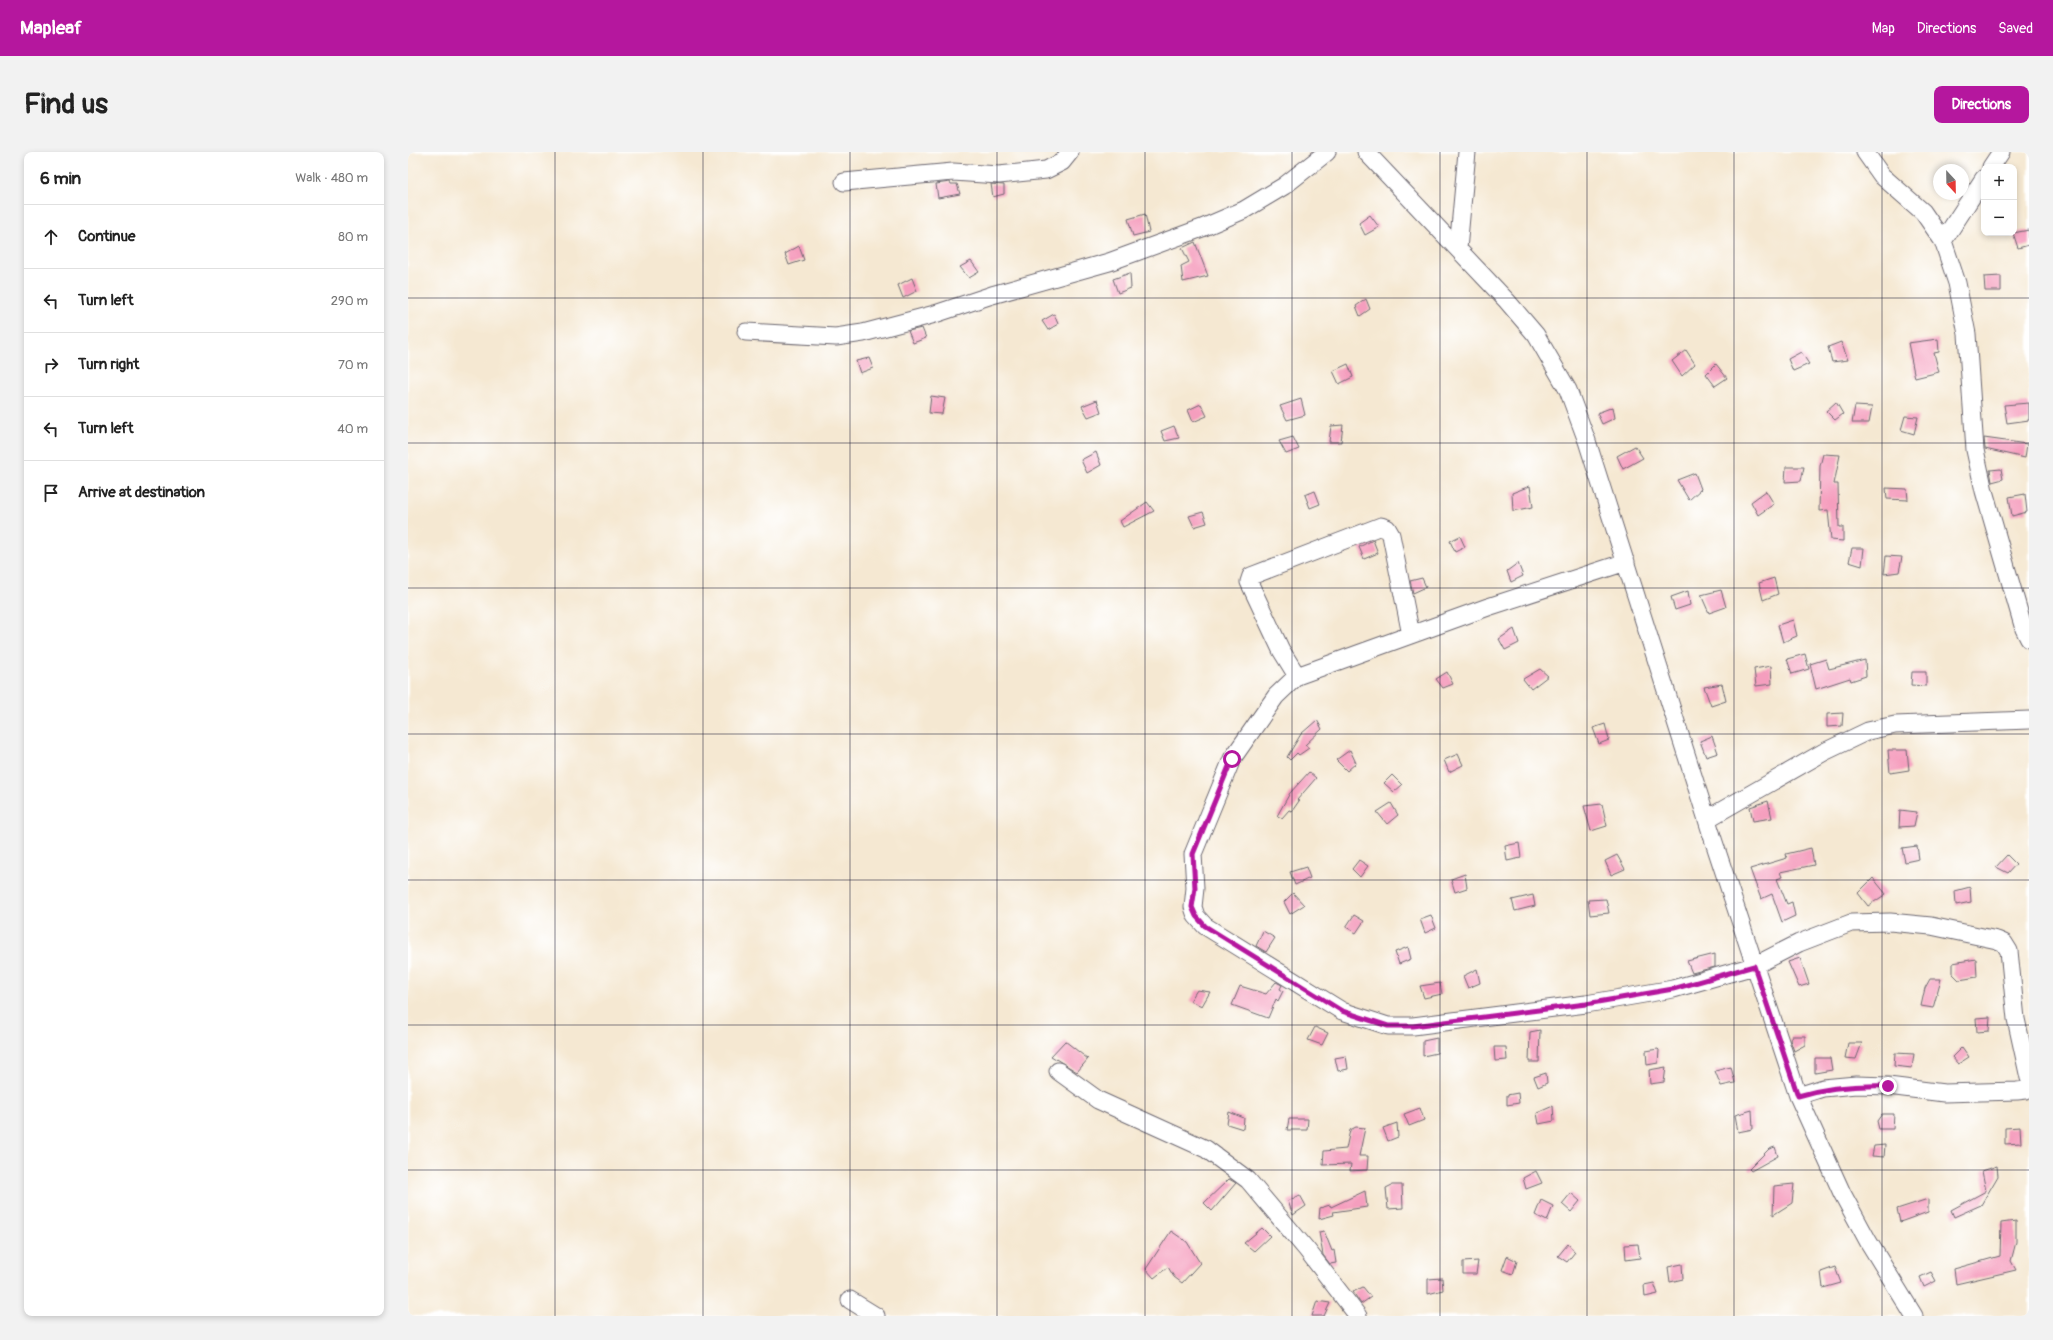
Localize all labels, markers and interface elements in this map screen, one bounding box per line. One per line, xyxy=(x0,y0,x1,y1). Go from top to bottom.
text: Mapleaf xyxy=(20,16,82,40)
text: Map xyxy=(1872,20,1895,37)
text: Directions xyxy=(1917,20,1976,37)
text: Saved xyxy=(1998,20,2033,37)
button: Directions xyxy=(1934,86,2029,123)
text: Find us xyxy=(24,87,108,122)
north arrow xyxy=(1933,164,1969,200)
map controls xyxy=(1981,164,2017,236)
button: + xyxy=(1981,164,2017,200)
text: 6 min xyxy=(40,168,81,189)
text: Walk · 480 m xyxy=(295,170,368,186)
button: − xyxy=(1981,200,2017,236)
icon: ahead xyxy=(40,226,62,248)
text: Continue xyxy=(78,227,136,246)
text: 80 m xyxy=(338,229,368,245)
icon: left xyxy=(40,290,62,312)
text: Turn left xyxy=(78,291,134,310)
text: 290 m xyxy=(331,293,368,309)
icon: right xyxy=(40,354,62,376)
text: Turn right xyxy=(78,355,139,374)
text: 70 m xyxy=(338,357,368,373)
icon: left xyxy=(40,418,62,440)
text: Turn left xyxy=(78,419,134,438)
text: 40 m xyxy=(337,421,368,437)
icon: arrive xyxy=(40,482,62,504)
text: Arrive at destination xyxy=(78,483,205,502)
route start xyxy=(1223,750,1241,768)
route end xyxy=(1879,1077,1897,1095)

